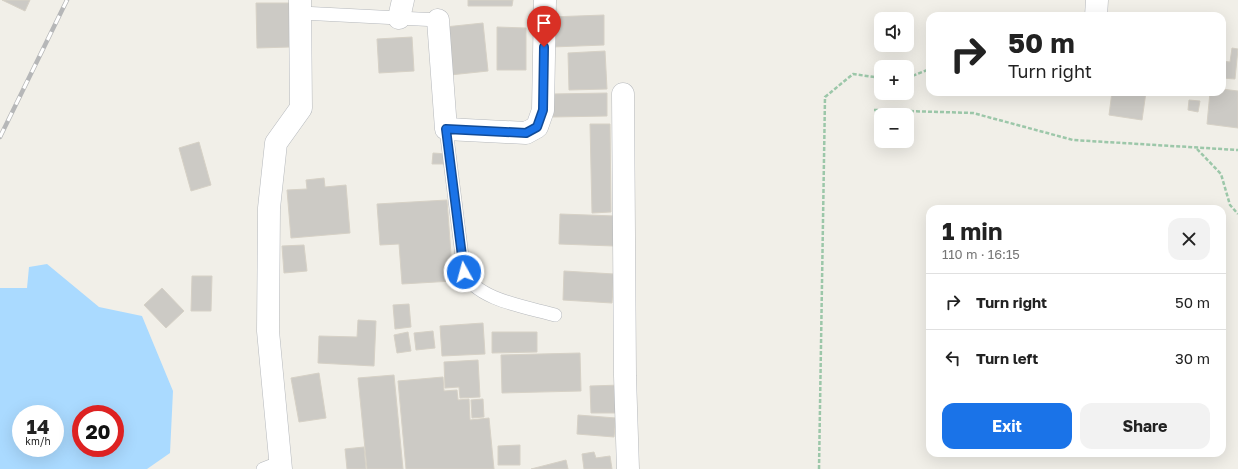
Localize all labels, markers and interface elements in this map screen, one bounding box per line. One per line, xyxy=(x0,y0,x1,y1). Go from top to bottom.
pin xyxy=(527,6,561,47)
icon: arrive xyxy=(533,12,555,34)
map controls xyxy=(874,12,914,148)
button: sound xyxy=(874,12,914,52)
text: 50 m xyxy=(1008,26,1075,59)
icon: right xyxy=(942,28,994,80)
button: + xyxy=(874,60,914,100)
text: Turn right xyxy=(1008,60,1092,82)
button: − xyxy=(874,108,914,148)
text: 1 min xyxy=(942,216,1002,245)
button: close xyxy=(1168,218,1210,260)
text: 110 m · 16:15 xyxy=(942,246,1020,262)
position arrow xyxy=(443,251,485,293)
icon: right xyxy=(942,291,964,313)
text: Turn right xyxy=(976,293,1047,311)
text: 50 m xyxy=(1175,293,1210,311)
icon: left xyxy=(942,347,964,369)
text: Turn left xyxy=(976,349,1038,367)
text: 30 m xyxy=(1175,349,1210,367)
button: Exit xyxy=(942,403,1072,449)
button: Share xyxy=(1080,403,1210,449)
speed limit sign: 20 xyxy=(72,405,124,457)
text: 14 xyxy=(27,414,49,438)
text: km/h xyxy=(25,435,51,447)

